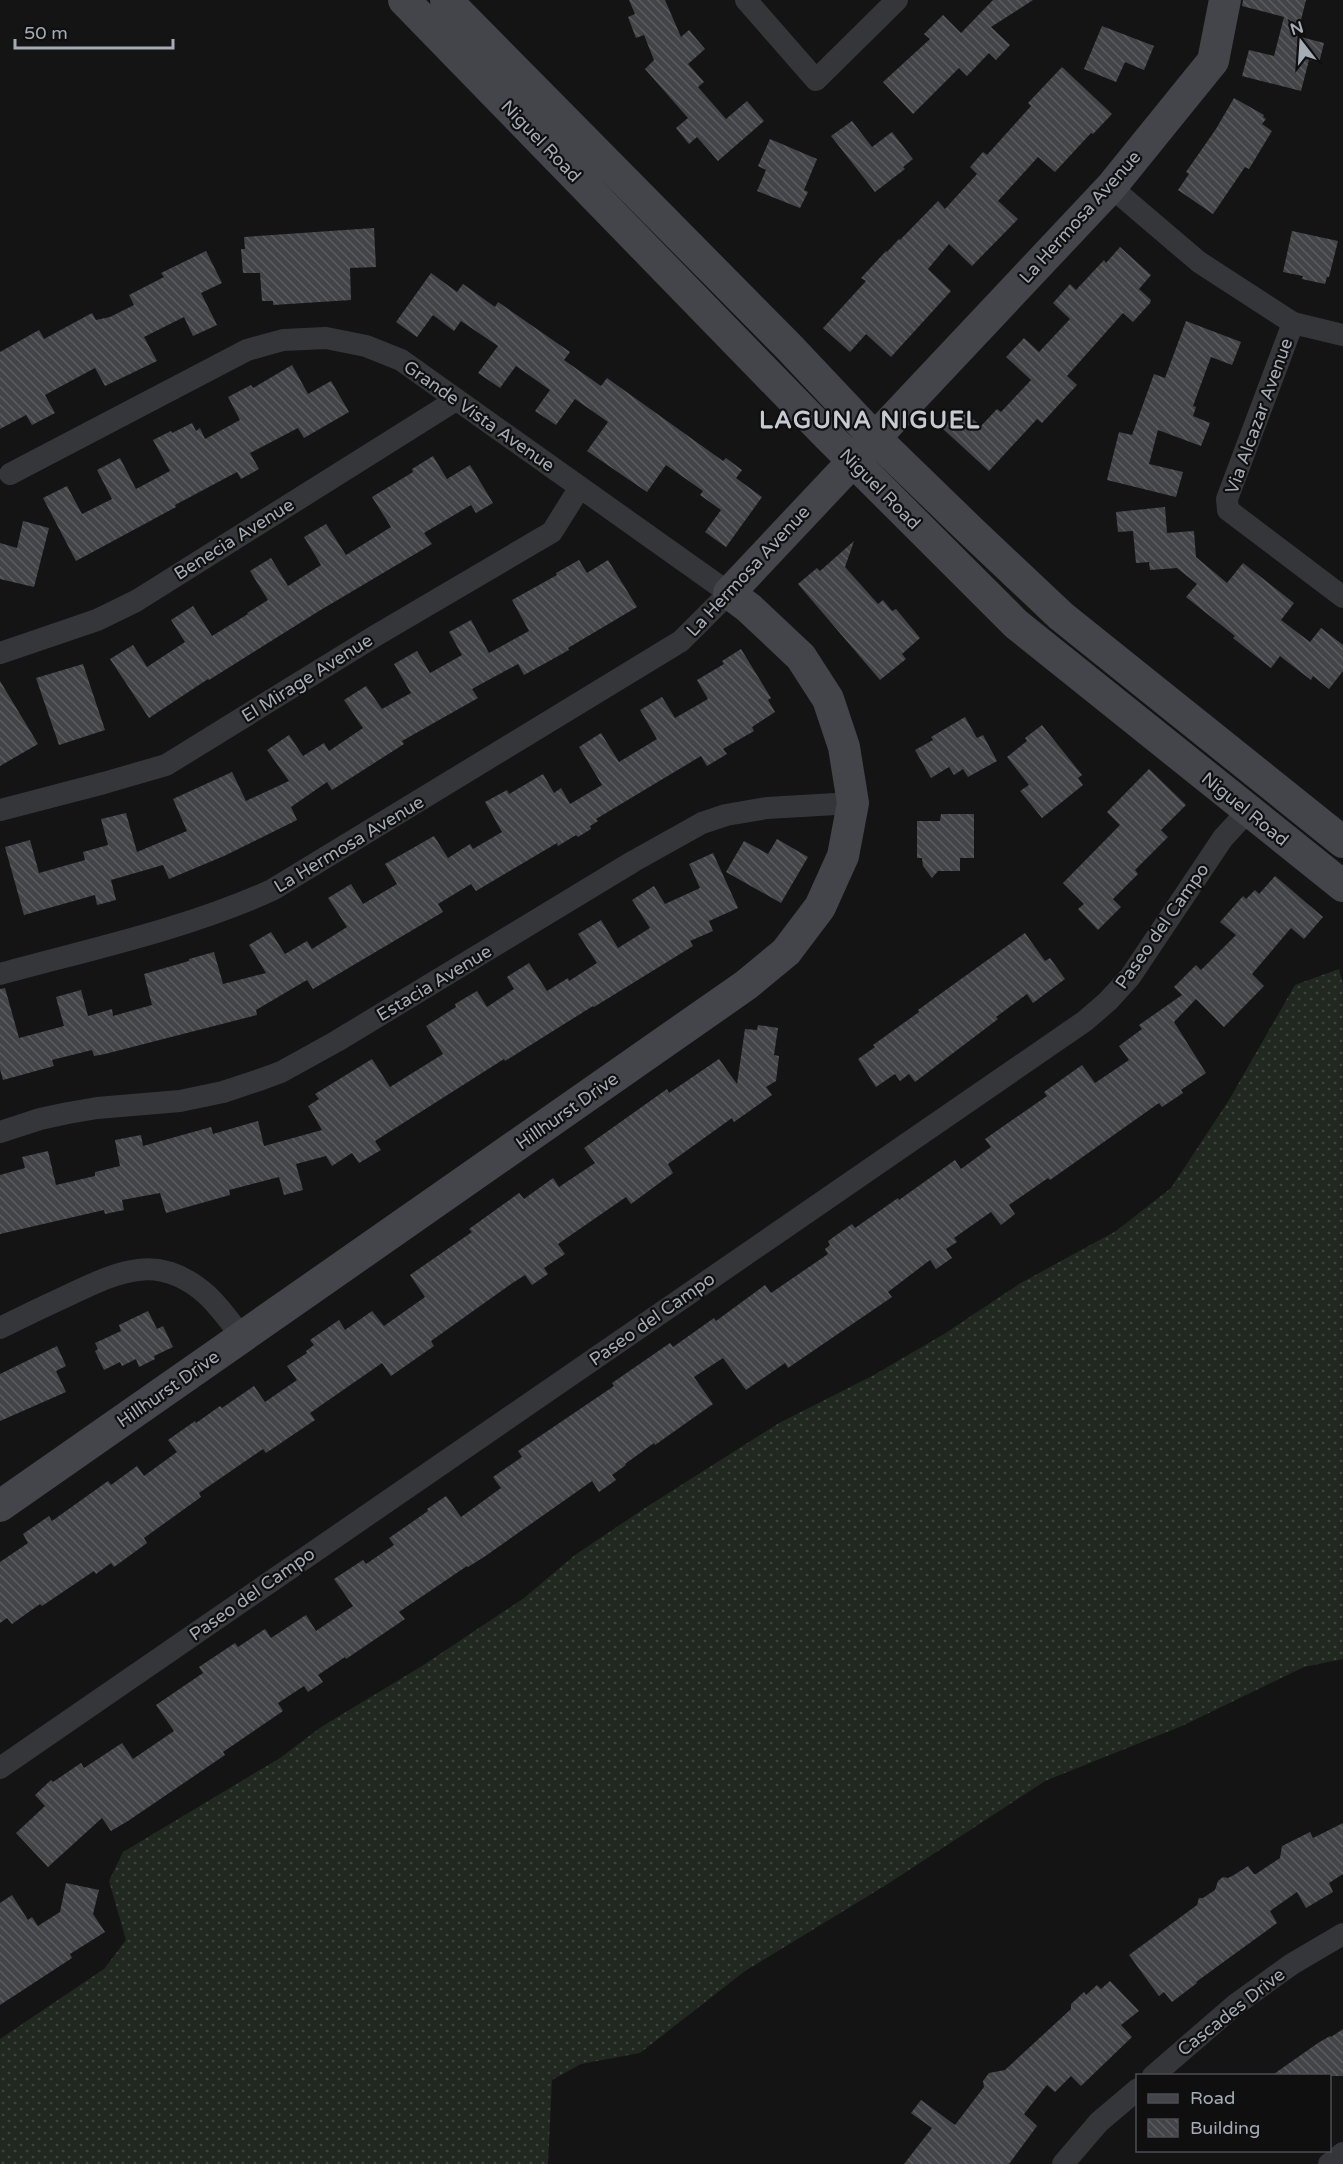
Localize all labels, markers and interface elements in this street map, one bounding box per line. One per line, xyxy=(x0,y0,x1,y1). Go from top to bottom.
scale bar xyxy=(15,12,172,50)
north arrow xyxy=(1271,12,1331,72)
text: N xyxy=(1288,17,1306,40)
text: 50 m xyxy=(24,22,68,44)
street label: Niguel Road xyxy=(496,95,586,187)
street label: La Hermosa Avenue xyxy=(1015,146,1145,288)
street label: Via Alcazar Avenue xyxy=(1221,335,1297,497)
street label: Grande Vista Avenue xyxy=(399,356,559,476)
district label: LAGUNA NIGUEL xyxy=(759,406,981,435)
street label: Niguel Road xyxy=(835,444,925,534)
street label: Benecia Avenue xyxy=(170,493,298,585)
street label: La Hermosa Avenue xyxy=(682,501,814,641)
street label: El Mirage Avenue xyxy=(238,629,376,727)
street label: Niguel Road xyxy=(1197,767,1293,851)
street label: La Hermosa Avenue xyxy=(270,791,428,897)
street label: Paseo del Campo xyxy=(1110,859,1214,993)
street label: Estacia Avenue xyxy=(373,940,495,1026)
street label: Hillhurst Drive xyxy=(512,1068,622,1154)
street label: Paseo del Campo xyxy=(585,1267,719,1371)
street label: Hillhurst Drive xyxy=(113,1346,223,1432)
street label: Paseo del Campo xyxy=(185,1542,319,1646)
street label: Cascades Drive xyxy=(1173,1963,1289,2061)
legend xyxy=(1136,2074,1331,2152)
text: Road xyxy=(1190,2087,1235,2109)
text: Building xyxy=(1190,2117,1260,2139)

